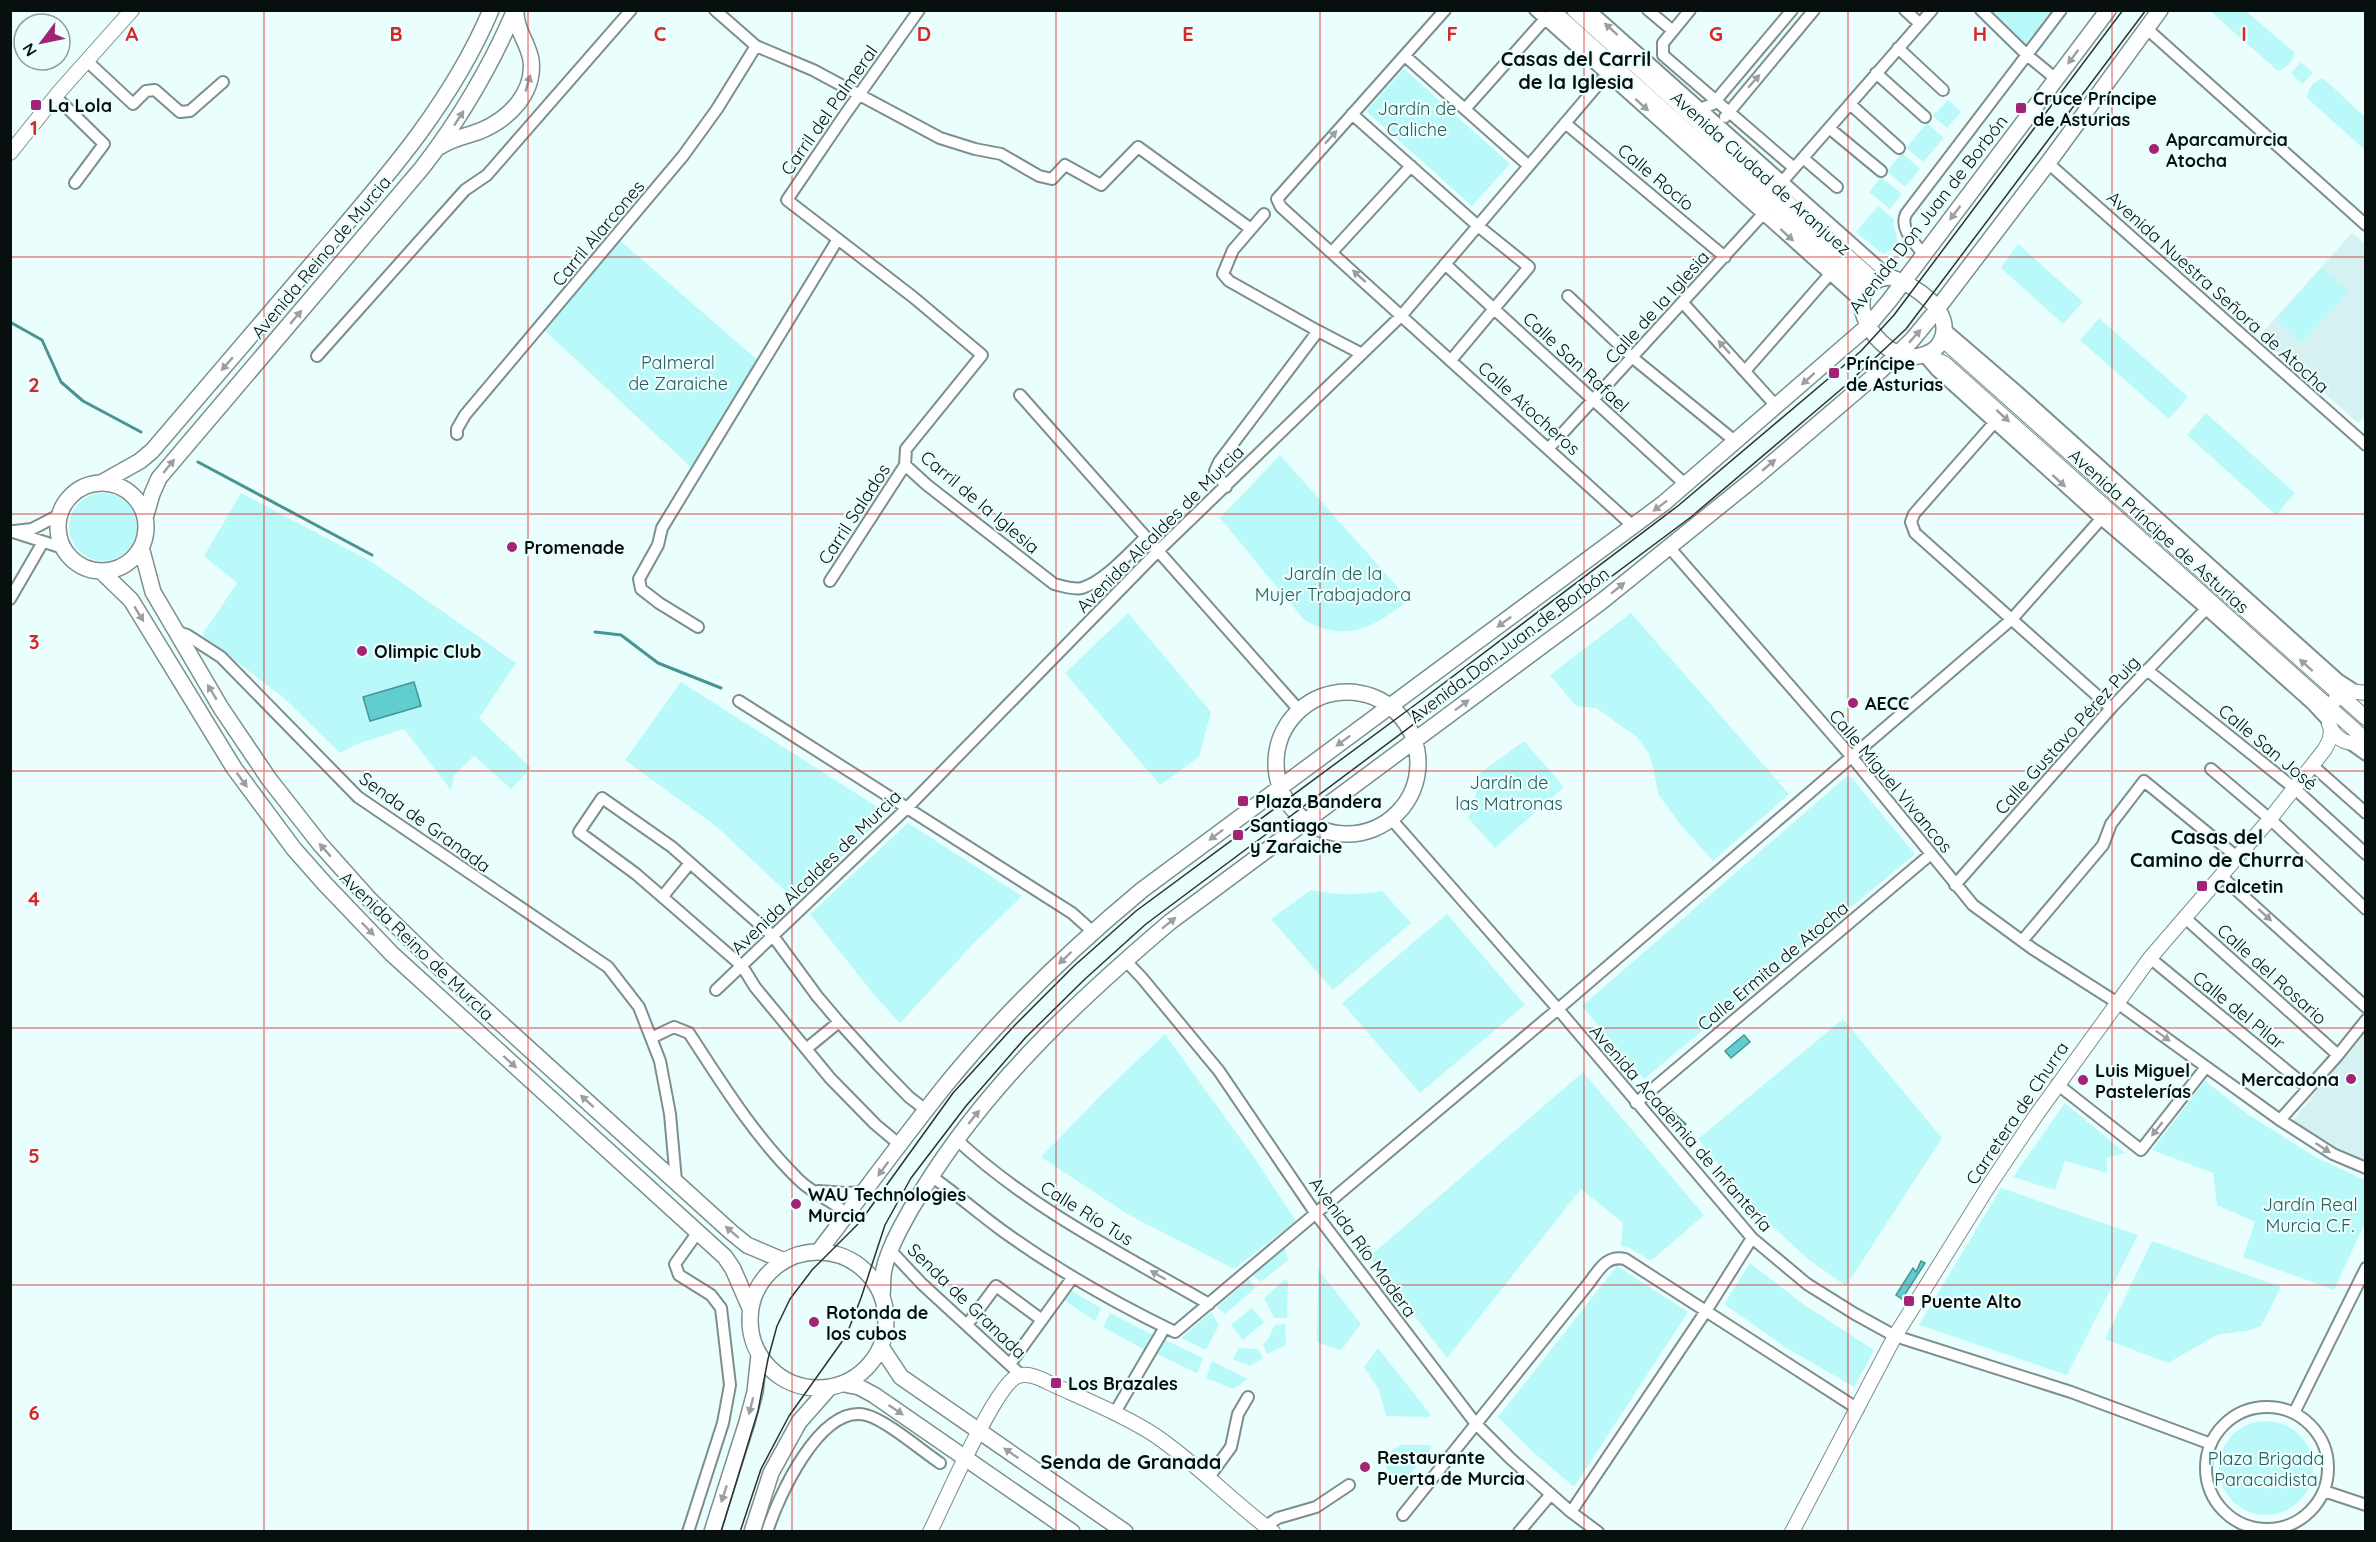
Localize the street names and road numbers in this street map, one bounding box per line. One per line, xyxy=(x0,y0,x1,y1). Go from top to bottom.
street label: Carril del Palmeral xyxy=(776,40,882,180)
street label: Avenida Ciudad de Aranjuez xyxy=(1666,86,1856,260)
street label: Avenida Don Juan de Borbón xyxy=(1843,110,2013,318)
street label: Calle Rocío xyxy=(1613,138,1699,216)
street label: Avenida Reino de Murcia xyxy=(246,171,396,343)
street label: Carril Alarcones xyxy=(547,175,649,291)
street label: Avenida Nuestra Señora de Atocha xyxy=(2102,186,2334,398)
street label: Calle de la Iglesia xyxy=(1600,245,1714,369)
street label: Calle San Rafael xyxy=(1518,307,1634,417)
street label: Calle Atocheros xyxy=(1473,356,1585,460)
street label: Avenida Alcaldes de Murcia xyxy=(1071,440,1249,618)
street label: Avenida Príncipe de Asturias xyxy=(2064,444,2254,618)
street label: Carril de la Iglesia xyxy=(916,445,1044,559)
street label: Carril Salados xyxy=(813,459,895,569)
street label: Avenida Don Juan de Borbón xyxy=(1404,562,1614,728)
street label: Calle Gustavo Pérez Puig xyxy=(1990,651,2144,819)
street label: Calle San José xyxy=(2214,699,2322,795)
street label: Calle Miguel Vivancos xyxy=(1824,705,1958,857)
street label: Senda de Granada xyxy=(355,767,495,877)
street label: Avenida Alcaldes de Murcia xyxy=(726,785,906,959)
street label: Avenida Reino de Murcia xyxy=(335,866,499,1026)
street label: Calle Ermita de Atocha xyxy=(1693,896,1853,1036)
street label: Calle del Rosario xyxy=(2212,919,2332,1029)
street label: Calle del Pilar xyxy=(2188,966,2290,1054)
street label: Avenida Academia de Infantería xyxy=(1585,1020,1777,1236)
street label: Carretera de Churra xyxy=(1961,1037,2073,1189)
street label: Avenida Río Madera xyxy=(1304,1172,1422,1322)
street label: Calle Río Tus xyxy=(1036,1175,1138,1251)
street label: Senda de Granada xyxy=(903,1238,1031,1364)

